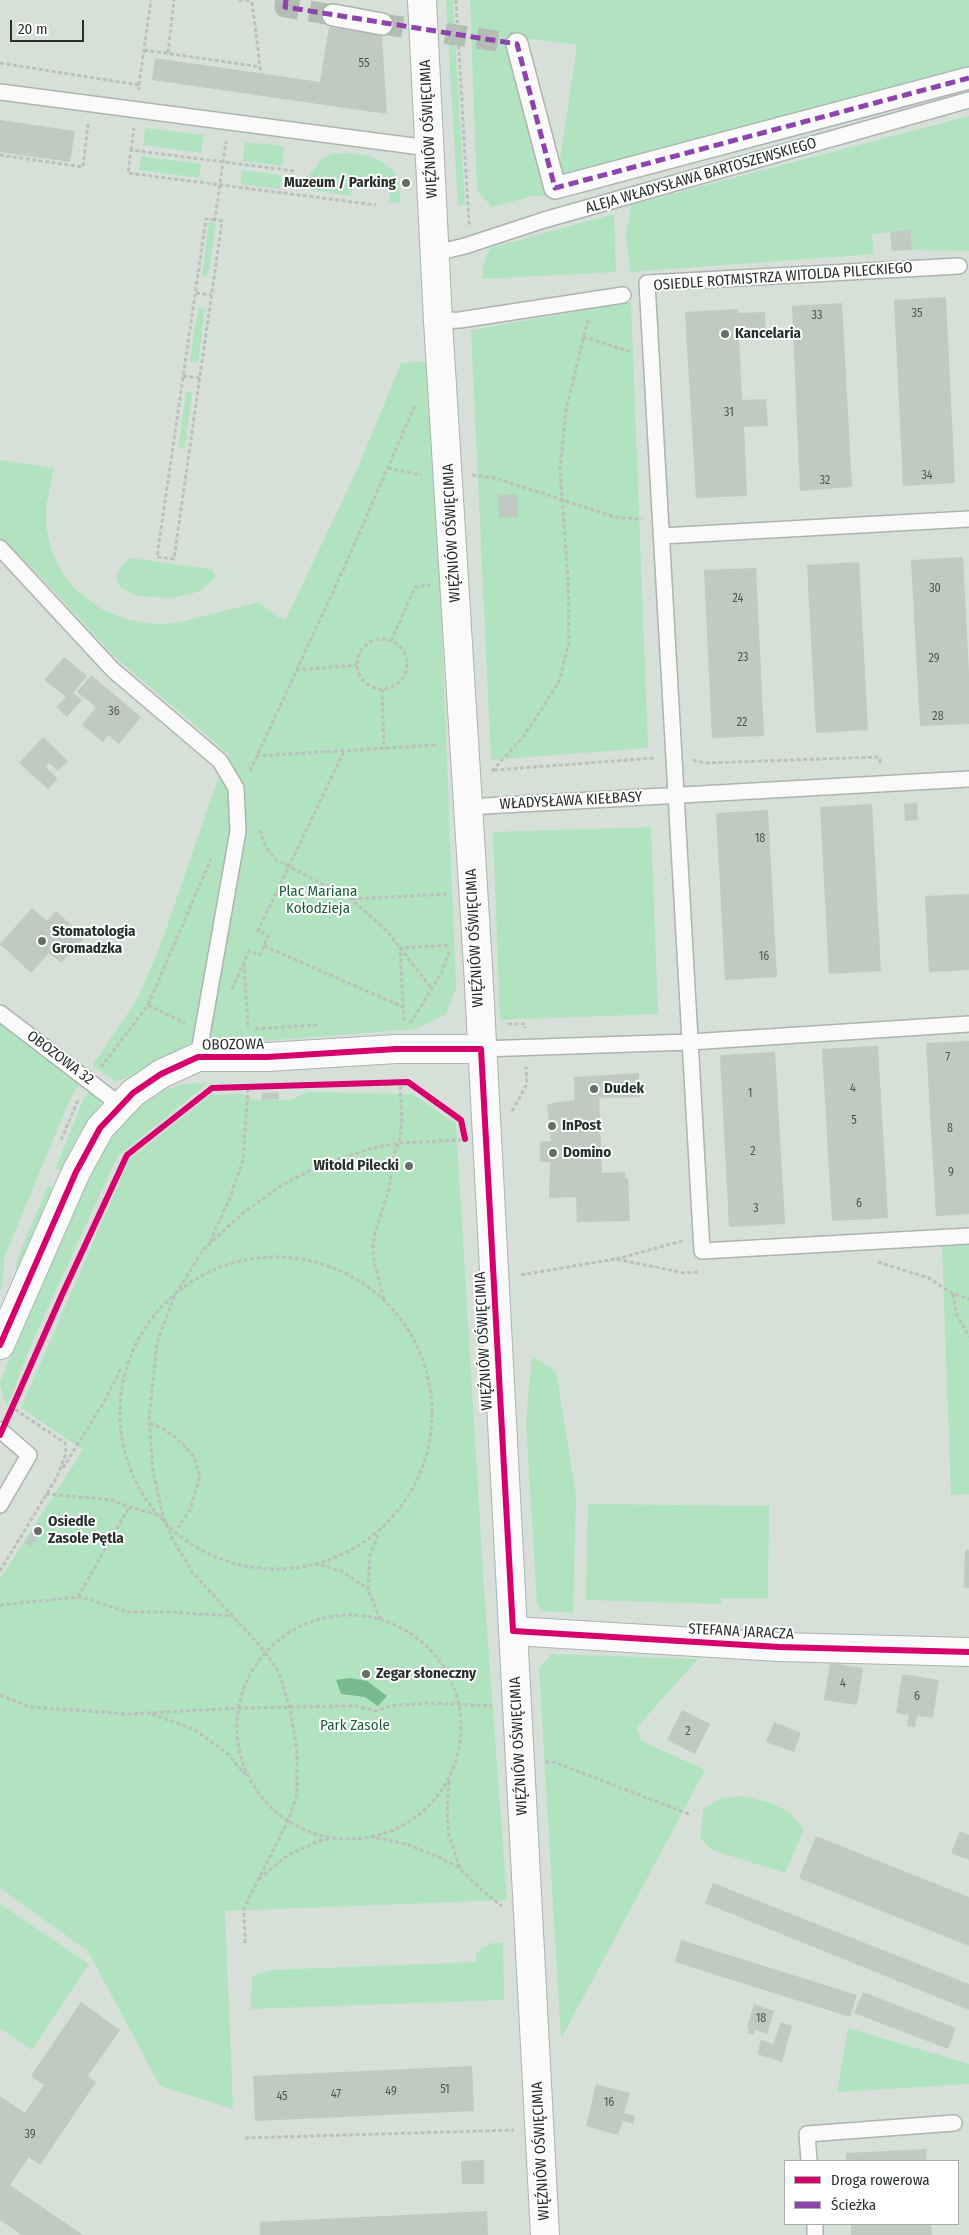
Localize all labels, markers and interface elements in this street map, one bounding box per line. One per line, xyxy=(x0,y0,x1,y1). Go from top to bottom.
scale bar xyxy=(12,10,86,42)
text: 20 m xyxy=(18,20,48,38)
house number: 55 xyxy=(359,57,369,71)
street label: WIĘŹNIÓW OŚWIĘCIMIA xyxy=(416,59,442,199)
street label: ALEJA WŁADYSŁAWA BARTOSZEWSKIEGO xyxy=(583,134,819,218)
place label: Muzeum / Parking xyxy=(284,174,396,192)
marker: Muzeum / Parking xyxy=(400,177,412,189)
street label: OSIEDLE ROTMISTRZA WITOLDA PILECKIEGO xyxy=(653,259,913,295)
house number: 35 xyxy=(912,307,922,321)
house number: 33 xyxy=(812,309,822,323)
place label: Kancelaria xyxy=(735,325,801,343)
marker: Kancelaria xyxy=(719,328,731,340)
house number: 31 xyxy=(724,406,734,420)
street label: WIĘŹNIÓW OŚWIĘCIMIA xyxy=(439,463,465,603)
house number: 34 xyxy=(921,469,933,483)
house number: 32 xyxy=(820,474,830,488)
house number: 30 xyxy=(929,582,941,596)
house number: 24 xyxy=(733,592,743,606)
house number: 23 xyxy=(738,651,748,665)
house number: 29 xyxy=(928,652,940,666)
house number: 36 xyxy=(108,705,120,719)
house number: 28 xyxy=(932,710,944,724)
house number: 22 xyxy=(737,716,747,730)
street label: WŁADYSŁAWA KIEŁBASY xyxy=(499,788,643,814)
house number: 18 xyxy=(755,832,765,846)
street label: WIĘŹNIÓW OŚWIĘCIMIA xyxy=(462,868,488,1008)
park label: Plac Mariana Kołodzieja xyxy=(279,883,357,918)
place label: Stomatologia Gromadzka xyxy=(52,923,136,958)
marker: Stomatologia Gromadzka xyxy=(36,935,48,947)
house number: 16 xyxy=(759,950,769,964)
street label: OBOZOWA 32 xyxy=(23,1027,97,1089)
street label: OBOZOWA xyxy=(202,1035,264,1055)
house number: 7 xyxy=(946,1051,950,1065)
place label: Dudek xyxy=(604,1080,644,1098)
house number: 4 xyxy=(850,1082,856,1096)
marker: Dudek xyxy=(588,1083,600,1095)
house number: 1 xyxy=(748,1087,752,1101)
house number: 5 xyxy=(851,1114,857,1128)
place label: InPost xyxy=(562,1117,601,1135)
marker: InPost xyxy=(546,1120,558,1132)
house number: 8 xyxy=(947,1122,953,1136)
place label: Domino xyxy=(563,1144,611,1162)
house number: 2 xyxy=(750,1145,756,1159)
marker: Domino xyxy=(547,1147,559,1159)
place label: Witold Pilecki xyxy=(313,1157,399,1175)
marker: Witold Pilecki xyxy=(403,1160,415,1172)
house number: 9 xyxy=(948,1166,954,1180)
house number: 6 xyxy=(856,1197,862,1211)
house number: 3 xyxy=(753,1202,759,1216)
street label: WIĘŹNIÓW OŚWIĘCIMIA xyxy=(471,1271,497,1411)
place label: Osiedle Zasole Pętla xyxy=(48,1513,124,1548)
marker: Osiedle Zasole Pętla xyxy=(32,1525,44,1537)
street label: STEFANA JARACZA xyxy=(688,1620,794,1644)
place label: Zegar słoneczny xyxy=(376,1665,476,1683)
marker: Zegar słoneczny xyxy=(360,1668,372,1680)
street label: WIĘŹNIÓW OŚWIĘCIMIA xyxy=(506,1676,532,1816)
house number: 4 xyxy=(840,1677,846,1691)
house number: 6 xyxy=(914,1690,920,1704)
park label: Park Zasole xyxy=(320,1717,390,1735)
house number: 2 xyxy=(685,1725,691,1739)
house number: 18 xyxy=(756,2012,766,2026)
street label: WIĘŹNIÓW OŚWIĘCIMIA xyxy=(528,2081,554,2221)
house number: 51 xyxy=(440,2083,450,2097)
house number: 49 xyxy=(385,2085,397,2099)
house number: 47 xyxy=(331,2088,341,2102)
house number: 45 xyxy=(276,2090,288,2104)
house number: 16 xyxy=(604,2096,614,2110)
house number: 39 xyxy=(24,2128,36,2142)
legend xyxy=(784,2160,959,2225)
text: Droga rowerowa xyxy=(831,2171,930,2189)
text: Ścieżka xyxy=(831,2196,876,2214)

